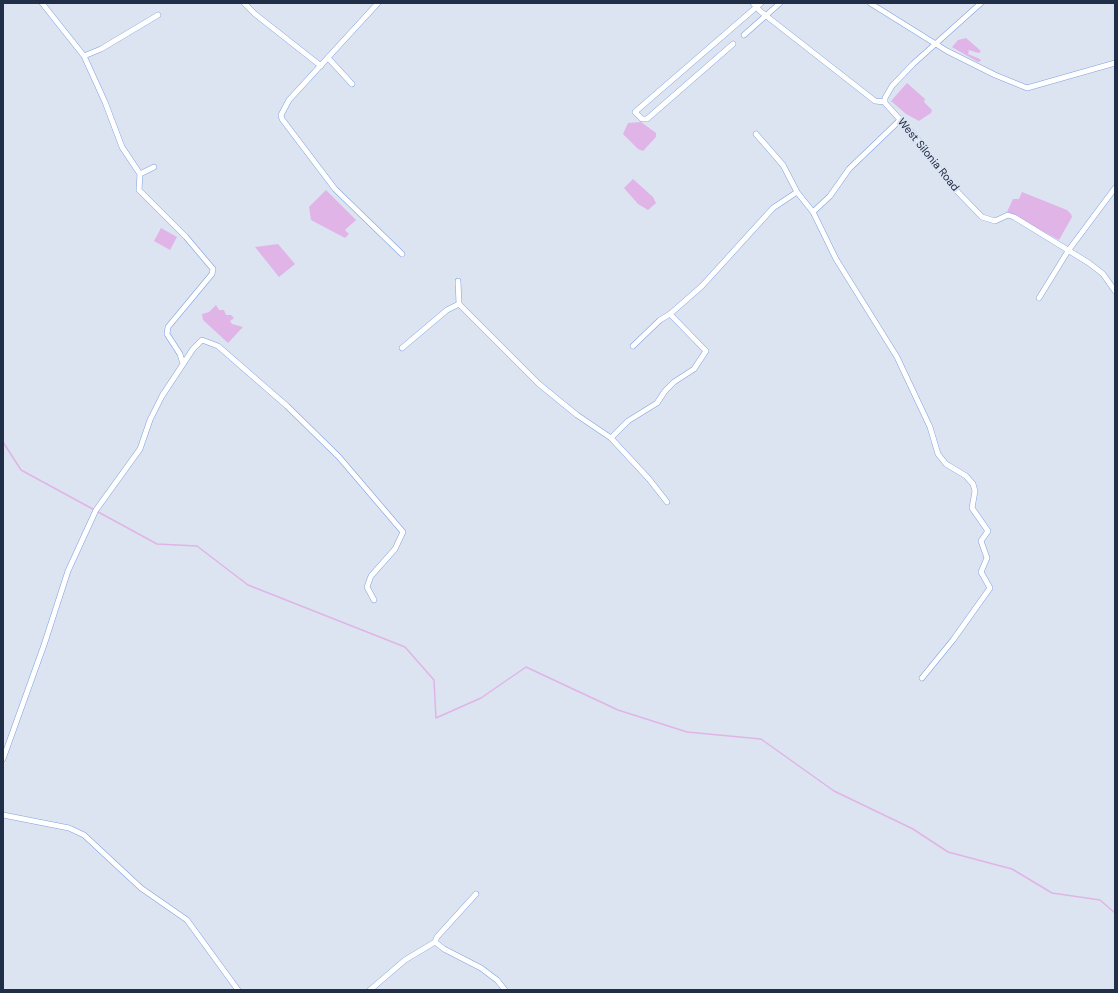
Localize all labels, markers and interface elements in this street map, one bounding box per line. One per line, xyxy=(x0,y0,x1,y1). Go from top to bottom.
street label: West Silonia Road xyxy=(894,116,962,194)

